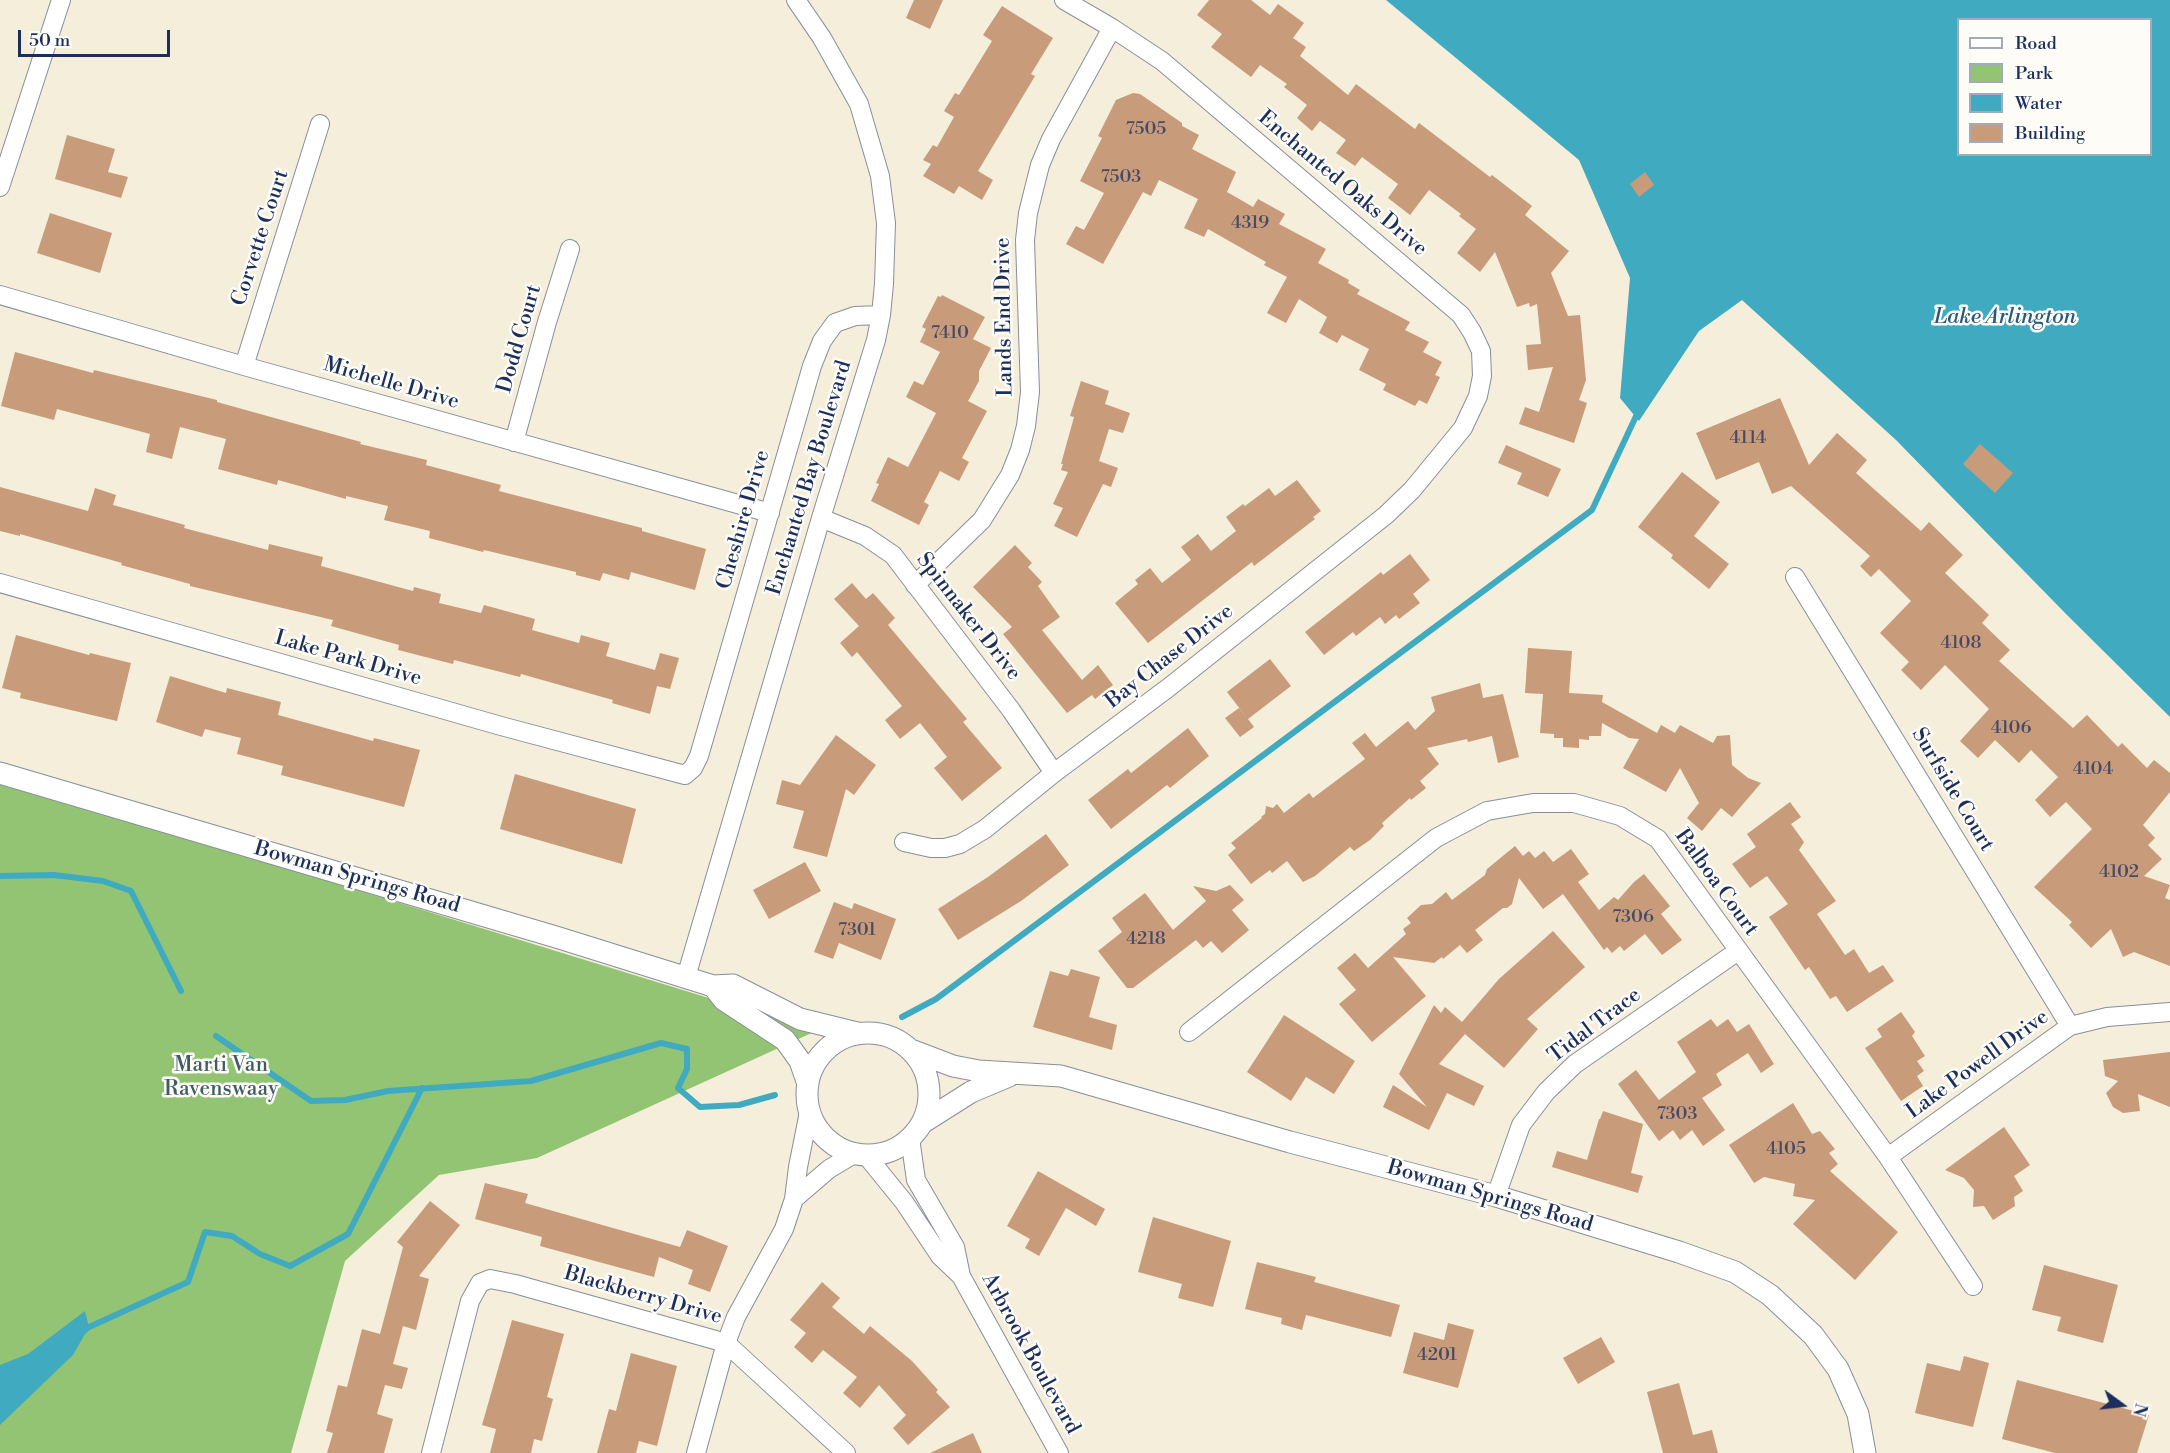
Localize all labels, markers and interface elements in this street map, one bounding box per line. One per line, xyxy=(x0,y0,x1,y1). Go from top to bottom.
scale bar xyxy=(21,18,172,56)
legend xyxy=(1957,18,2152,156)
text: 50 m xyxy=(29,29,70,52)
text: Road xyxy=(2015,32,2057,55)
text: Park xyxy=(2015,62,2052,85)
text: Water xyxy=(2015,92,2062,115)
street label: Enchanted Oaks Drive xyxy=(1252,106,1432,262)
house number: 7505 xyxy=(1126,119,1166,141)
text: Building xyxy=(2015,122,2085,145)
street label: Corvette Court xyxy=(227,167,295,309)
house number: 7503 xyxy=(1101,167,1141,189)
house number: 4319 xyxy=(1231,213,1269,235)
street label: Lands End Drive xyxy=(991,237,1019,397)
street label: Dodd Court xyxy=(493,282,547,396)
water label: Lake Arlington xyxy=(1934,305,2076,331)
house number: 7410 xyxy=(931,323,969,345)
street label: Michelle Drive xyxy=(320,353,462,415)
street label: Enchanted Bay Boulevard xyxy=(762,358,858,598)
house number: 4114 xyxy=(1730,428,1766,450)
street label: Cheshire Drive xyxy=(712,448,776,592)
street label: Spinnaker Drive xyxy=(910,548,1026,686)
street label: Bay Chase Drive xyxy=(1101,599,1239,715)
street label: Lake Park Drive xyxy=(272,626,424,692)
house number: 4108 xyxy=(1941,633,1981,655)
house number: 4106 xyxy=(1991,718,2031,740)
street label: Surfside Court xyxy=(1905,724,1999,856)
house number: 4104 xyxy=(2073,759,2113,781)
street label: Balboa Court xyxy=(1669,825,1763,941)
street label: Bowman Springs Road xyxy=(251,837,463,919)
house number: 4102 xyxy=(2099,862,2139,884)
house number: 7306 xyxy=(1612,907,1654,929)
house number: 7301 xyxy=(838,920,876,942)
house number: 4218 xyxy=(1126,929,1166,951)
street label: Tidal Trace xyxy=(1544,983,1646,1069)
street label: Lake Powell Drive xyxy=(1902,1005,2054,1125)
park label: Marti Van Ravenswaay xyxy=(164,1053,278,1103)
house number: 7303 xyxy=(1657,1104,1697,1126)
house number: 4105 xyxy=(1766,1139,1806,1161)
street label: Bowman Springs Road xyxy=(1384,1156,1596,1238)
street label: Blackberry Drive xyxy=(561,1261,725,1331)
street label: Arbrook Boulevard xyxy=(975,1269,1085,1439)
house number: 4201 xyxy=(1417,1345,1457,1367)
north arrow xyxy=(2092,1375,2152,1435)
text: N xyxy=(2128,1401,2151,1418)

